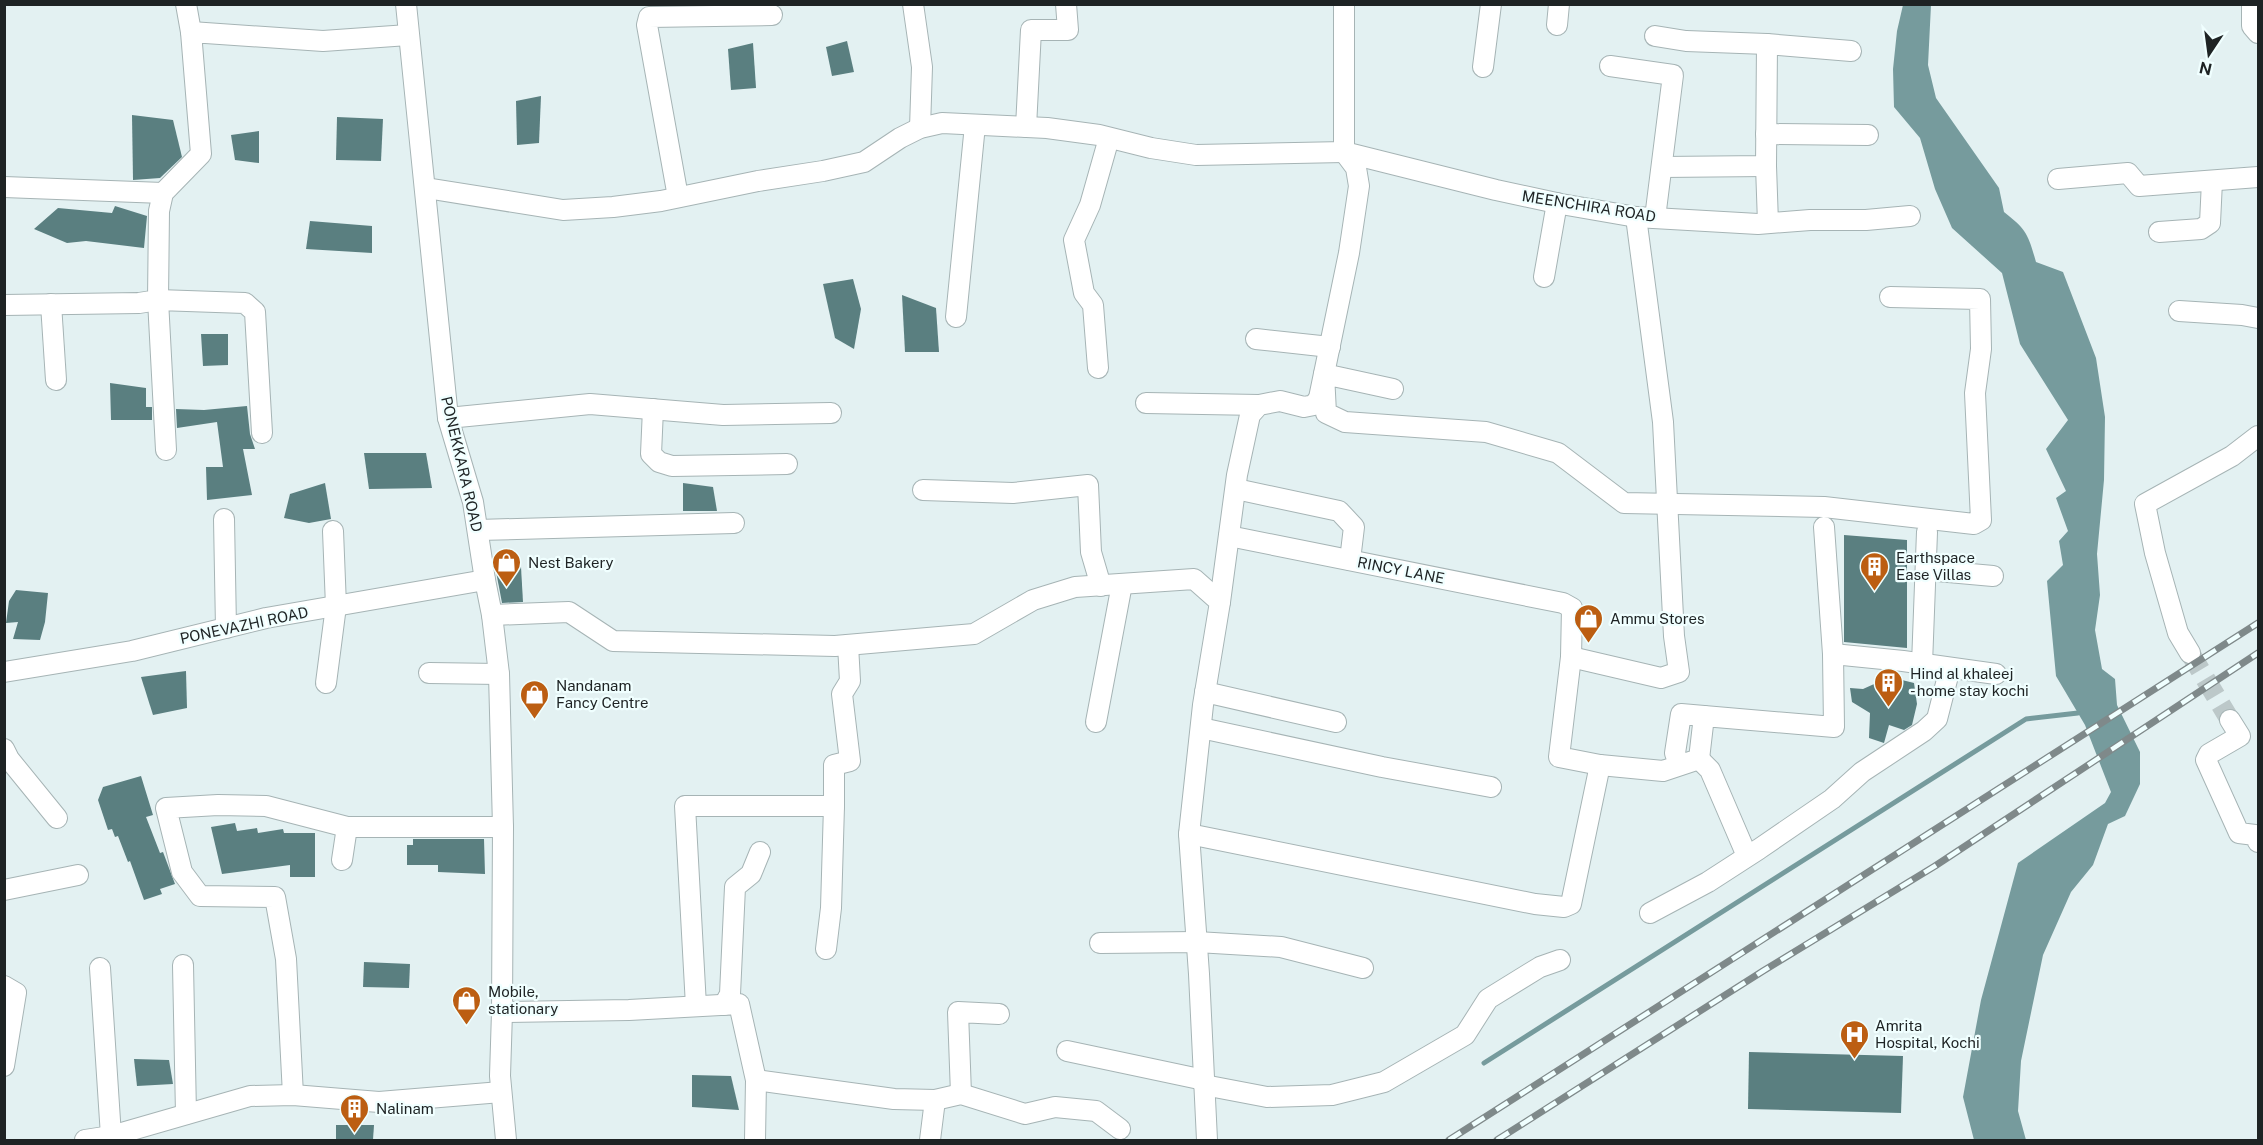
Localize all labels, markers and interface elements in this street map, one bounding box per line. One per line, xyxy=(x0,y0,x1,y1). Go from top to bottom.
north arrow xyxy=(2179,24,2239,84)
text: N xyxy=(2198,57,2214,79)
street label: MEENCHIRA ROAD xyxy=(1521,187,1657,225)
street label: PONEKKARA ROAD xyxy=(438,395,486,533)
shop icon: Nest Bakery xyxy=(491,546,523,588)
place label: Earthspace Ease Villas xyxy=(1896,549,1975,583)
building icon: Earthspace Ease Villas xyxy=(1859,550,1891,592)
street label: RINCY LANE xyxy=(1356,553,1446,587)
place label: Nest Bakery xyxy=(528,554,614,571)
shop icon: Ammu Stores xyxy=(1573,602,1605,644)
street label: PONEVAZHI ROAD xyxy=(178,603,310,647)
place label: Ammu Stores xyxy=(1610,610,1705,627)
place label: Hind al khaleej - home stay kochi xyxy=(1910,665,2029,699)
building icon: Hind al khaleej - home stay kochi xyxy=(1873,666,1905,708)
place label: Nandanam Fancy Centre xyxy=(556,677,649,711)
shop icon: Nandanam Fancy Centre xyxy=(519,678,551,720)
place label: Mobile, stationary xyxy=(488,983,558,1017)
shop icon: Mobile, stationary xyxy=(451,984,483,1026)
place label: Amrita Hospital, Kochi xyxy=(1875,1017,1980,1051)
hospital icon: Amrita Hospital, Kochi xyxy=(1838,1018,1870,1060)
building icon: Nalinam xyxy=(339,1092,371,1134)
place label: Nalinam xyxy=(376,1100,434,1117)

